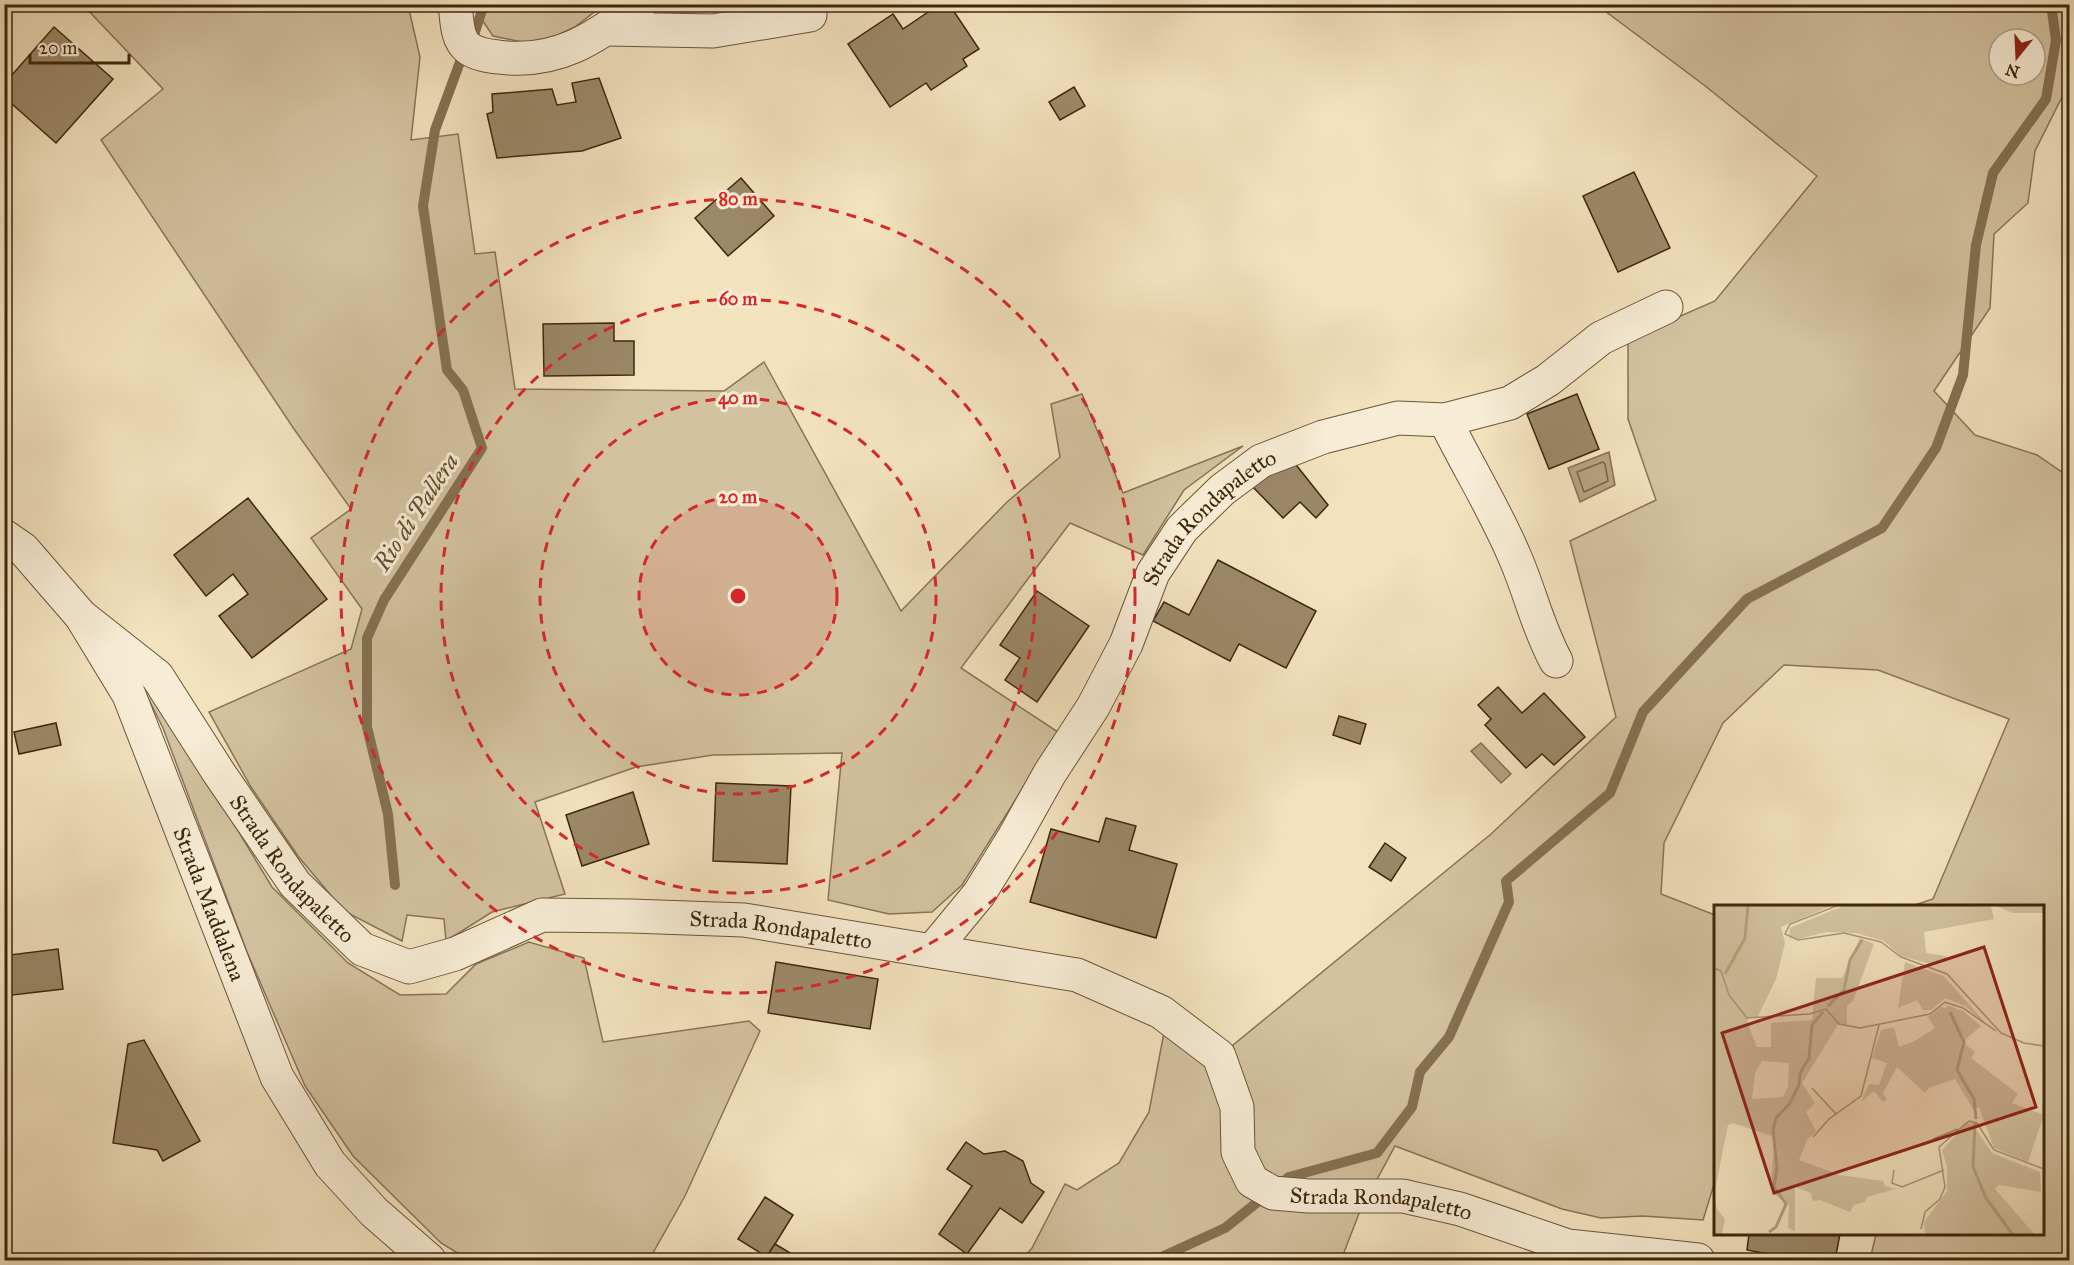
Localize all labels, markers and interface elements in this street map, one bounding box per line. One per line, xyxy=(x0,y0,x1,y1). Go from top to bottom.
scale bar xyxy=(30,27,129,65)
north arrow xyxy=(1987,27,2047,87)
text: 20 m xyxy=(39,37,77,59)
text: N xyxy=(2003,60,2022,82)
text: 80 m xyxy=(718,188,758,210)
text: 60 m xyxy=(719,288,758,310)
text: 40 m xyxy=(718,387,759,410)
street label: Strada Rondapaletto xyxy=(1137,444,1280,589)
water label: Rio di Pallera xyxy=(366,448,465,577)
text: 20 m xyxy=(719,486,758,508)
centre of rings xyxy=(728,586,748,606)
street label: Strada Rondapaletto xyxy=(224,790,360,949)
street label: Strada Maddalena xyxy=(167,823,252,985)
street label: Strada Rondapaletto xyxy=(689,905,874,955)
inset map xyxy=(1714,905,2044,1235)
street label: Strada Rondapaletto xyxy=(1289,1181,1476,1226)

